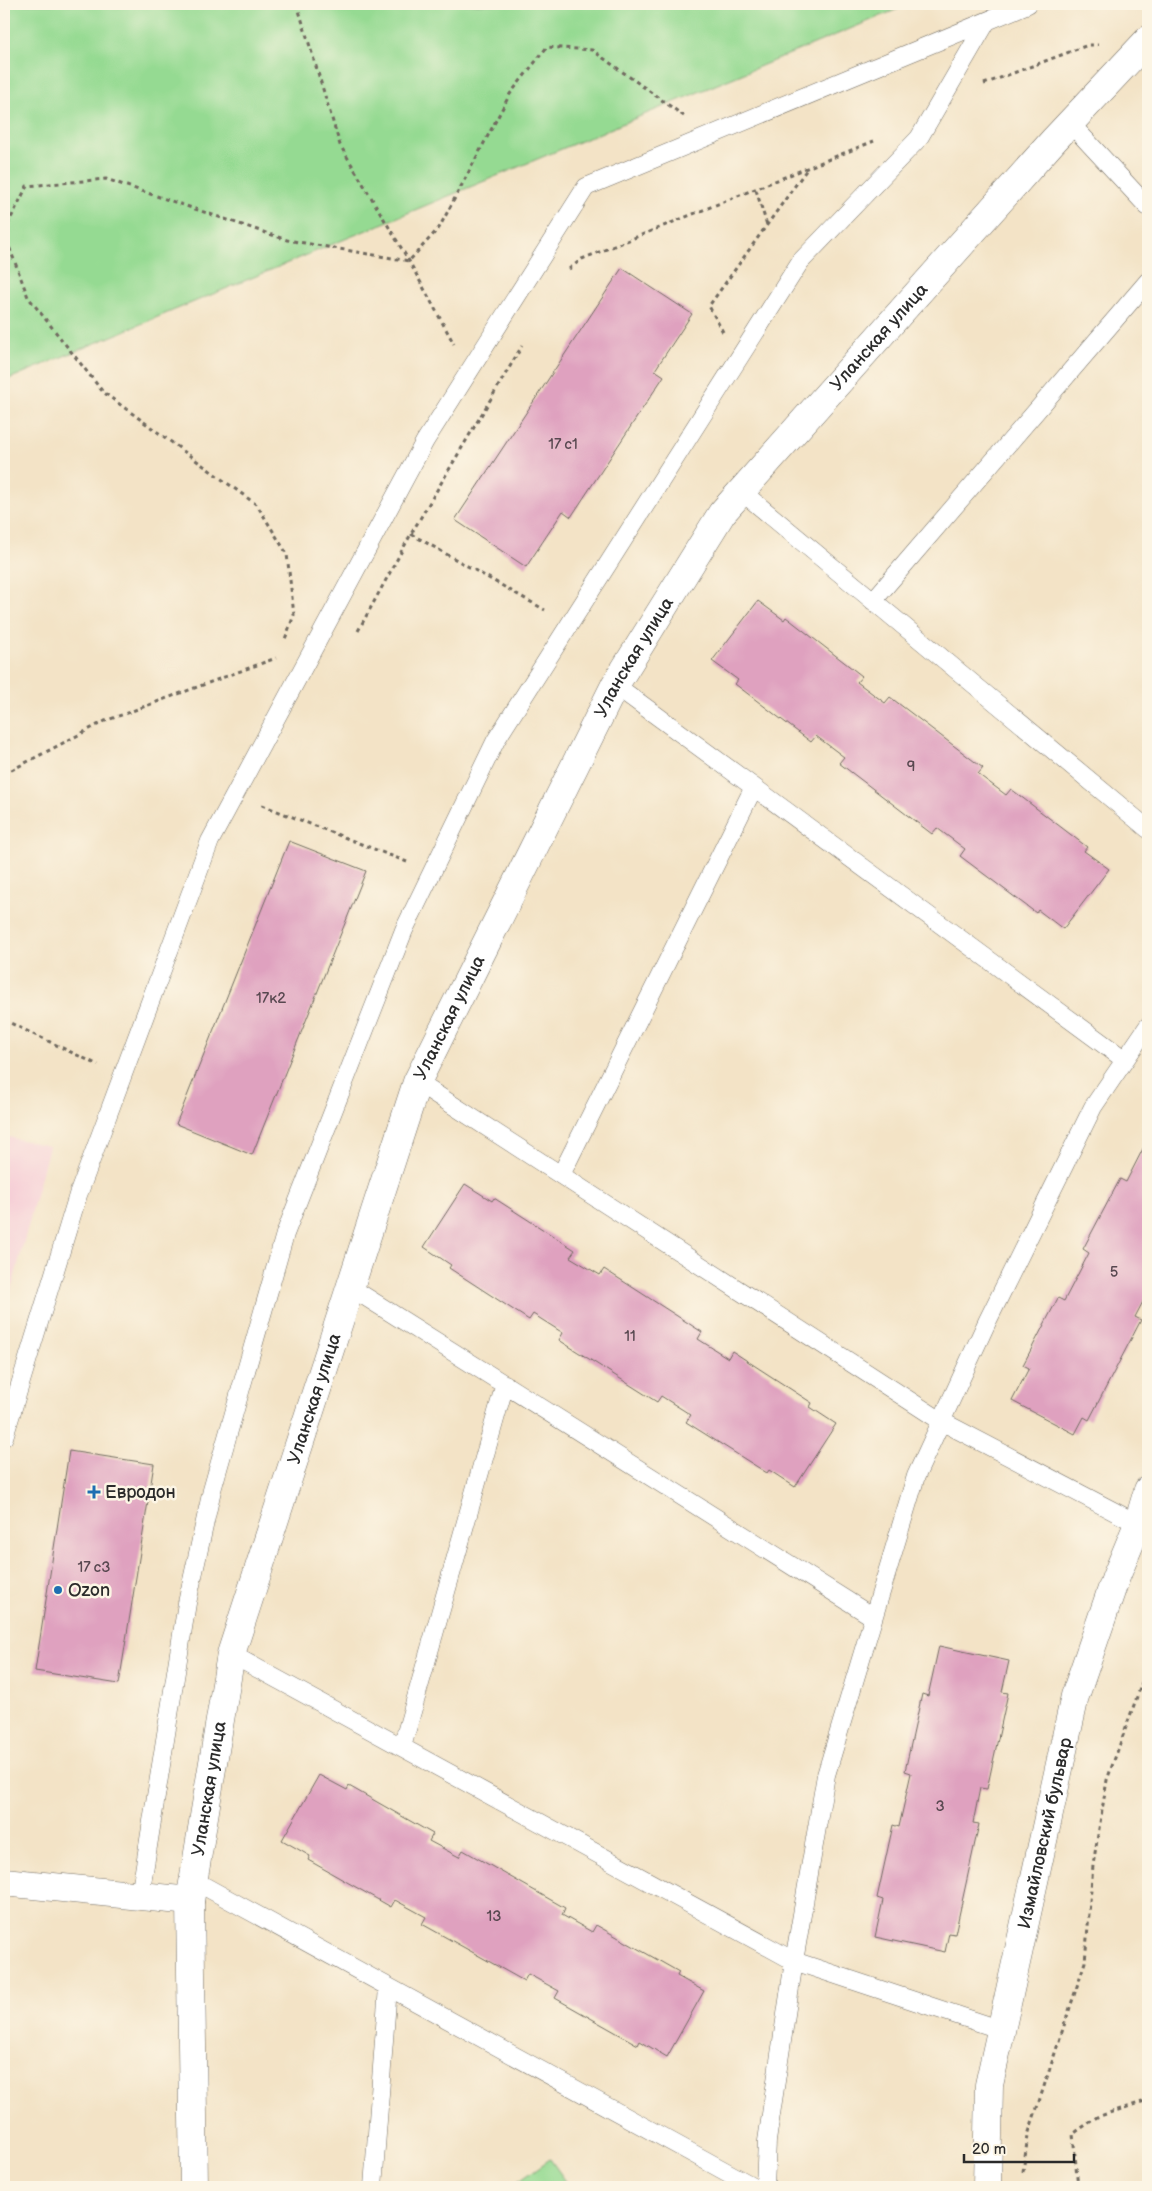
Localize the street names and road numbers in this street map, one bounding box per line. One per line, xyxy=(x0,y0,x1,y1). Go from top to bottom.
street label: Уланская улица xyxy=(826,279,933,395)
street label: Уланская улица xyxy=(591,593,678,721)
street label: Уланская улица xyxy=(410,952,490,1083)
street label: Уланская улица xyxy=(283,1330,346,1467)
street label: Уланская улица xyxy=(188,1719,231,1858)
street label: Измайловский бульвар xyxy=(1014,1736,1076,1931)

